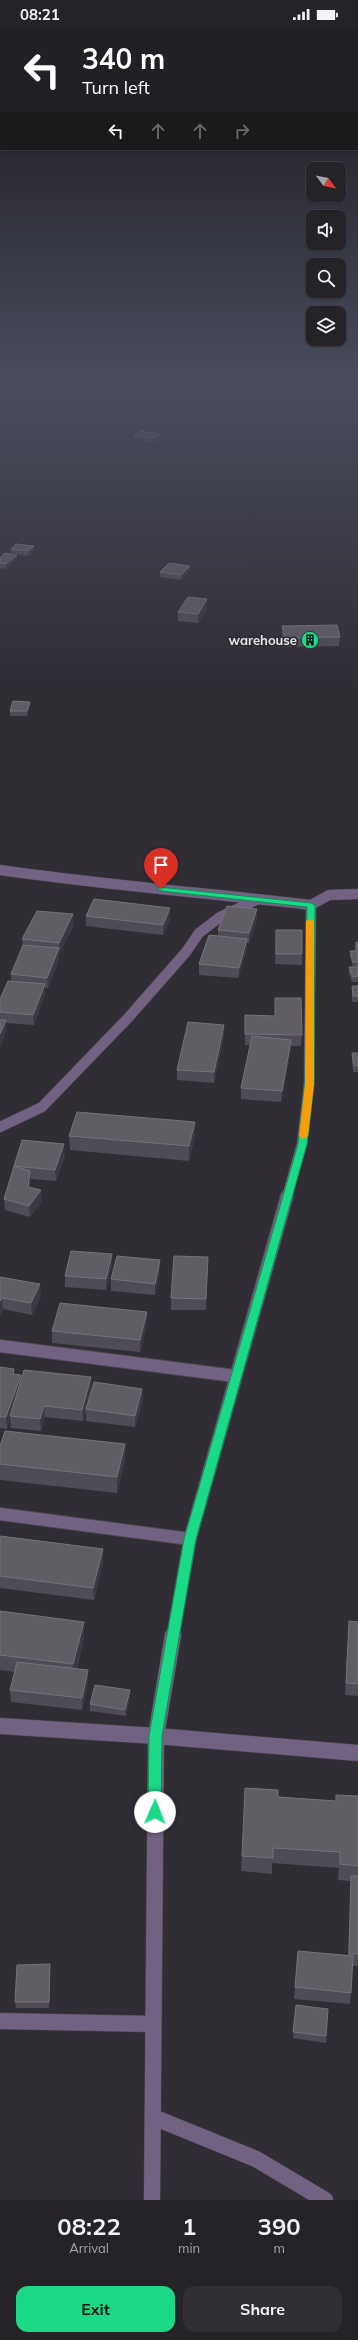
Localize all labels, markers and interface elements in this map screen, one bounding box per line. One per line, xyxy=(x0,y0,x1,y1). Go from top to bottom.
text: 08:21 xyxy=(20,5,60,24)
text: 340 m xyxy=(82,41,165,76)
icon: left xyxy=(16,44,68,96)
text: Turn left xyxy=(82,76,150,99)
icon: left xyxy=(105,120,127,142)
icon: ahead xyxy=(147,120,169,142)
icon: ahead xyxy=(189,120,211,142)
icon: right xyxy=(231,120,253,142)
north arrow xyxy=(306,162,346,202)
map controls xyxy=(306,162,346,346)
button: sound xyxy=(306,210,346,250)
button: search xyxy=(306,258,346,298)
button: layers xyxy=(306,306,346,346)
building icon: warehouse xyxy=(300,630,320,650)
place label: warehouse xyxy=(229,632,297,648)
pin xyxy=(144,848,178,889)
icon: arrive xyxy=(150,854,172,876)
position arrow xyxy=(134,1791,176,1833)
text: 08:22 xyxy=(57,2211,121,2241)
text: 1 xyxy=(182,2211,196,2241)
text: 390 xyxy=(258,2211,301,2241)
text: Arrival xyxy=(69,2240,109,2256)
text: min xyxy=(178,2240,200,2256)
text: m xyxy=(273,2240,285,2256)
button: Exit xyxy=(16,2286,175,2332)
button: Share xyxy=(183,2286,342,2332)

